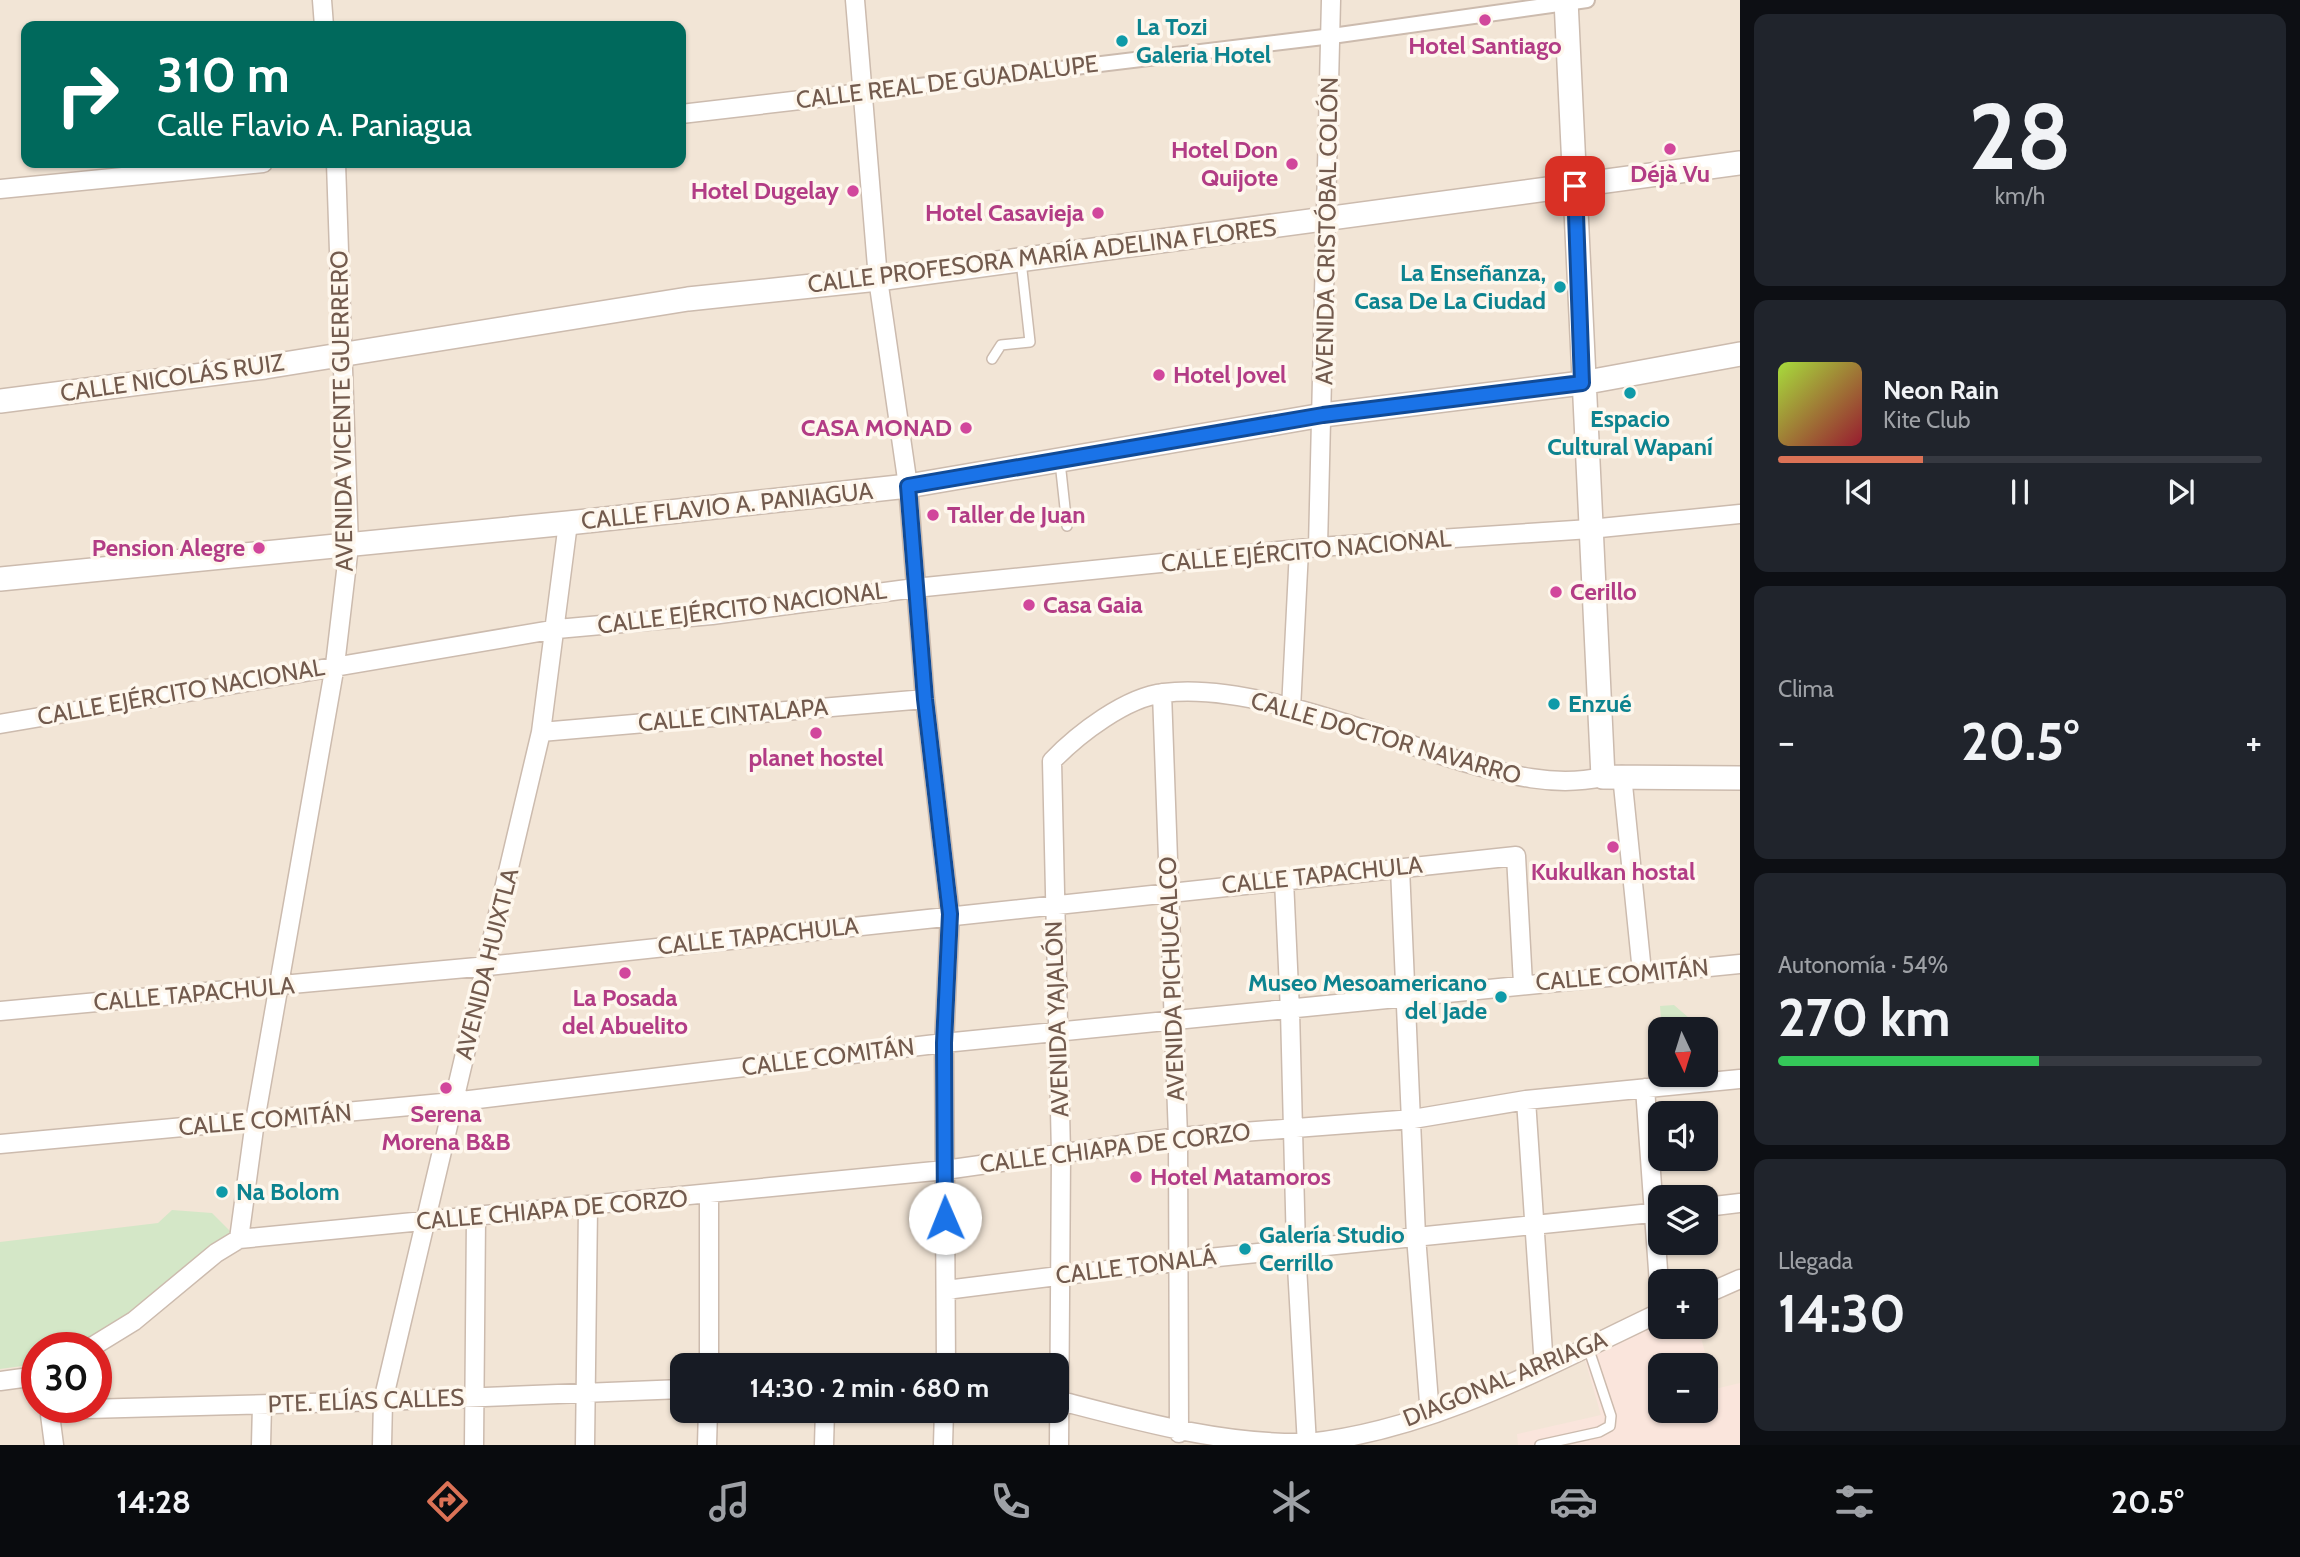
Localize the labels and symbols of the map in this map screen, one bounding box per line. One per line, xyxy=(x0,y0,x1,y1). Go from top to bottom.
place label: La Tozi Galeria Hotel xyxy=(1136,12,1271,69)
marker: Hotel Santiago xyxy=(1477,12,1493,28)
place label: Hotel Santiago xyxy=(1408,31,1562,60)
marker: La Tozi Galeria Hotel xyxy=(1114,33,1130,49)
street label: CALLE REAL DE GUADALUPE xyxy=(794,49,1100,114)
street label: AVENIDA CRISTÓBAL COLÓN xyxy=(1309,77,1344,385)
place label: Hotel Don Quijote xyxy=(1171,135,1278,192)
marker: Déjà Vu xyxy=(1662,141,1678,157)
marker: Hotel Don Quijote xyxy=(1284,156,1300,172)
pin xyxy=(1545,156,1605,216)
place label: Déjà Vu xyxy=(1630,159,1710,188)
place label: Hotel Dugelay xyxy=(691,176,839,205)
marker: Hotel Dugelay xyxy=(845,183,861,199)
place label: Hotel Casavieja xyxy=(925,198,1084,227)
marker: Hotel Casavieja xyxy=(1090,205,1106,221)
street label: CALLE PROFESORA MARÍA ADELINA FLORES xyxy=(806,212,1278,299)
street label: AVENIDA VICENTE GUERRERO xyxy=(324,250,359,572)
place label: La Enseñanza, Casa De La Ciudad xyxy=(1354,258,1546,315)
marker: La Enseñanza, Casa De La Ciudad xyxy=(1552,279,1568,295)
street label: CALLE NICOLÁS RUIZ xyxy=(58,347,286,408)
place label: Hotel Jovel xyxy=(1173,360,1286,389)
marker: Hotel Jovel xyxy=(1151,367,1167,383)
marker: Espacio Cultural Wapaní xyxy=(1622,385,1638,401)
place label: Espacio Cultural Wapaní xyxy=(1547,404,1713,461)
place label: CASA MONAD xyxy=(801,413,952,442)
marker: CASA MONAD xyxy=(958,420,974,436)
street label: CALLE FLAVIO A. PANIAGUA xyxy=(580,476,875,535)
place label: Taller de Juan xyxy=(947,500,1086,529)
marker: Taller de Juan xyxy=(925,507,941,523)
street label: CALLE EJÉRCITO NACIONAL xyxy=(1160,523,1452,578)
place label: Pension Alegre xyxy=(92,533,245,562)
marker: Pension Alegre xyxy=(251,540,267,556)
street label: CALLE EJÉRCITO NACIONAL xyxy=(596,575,888,640)
place label: Cerillo xyxy=(1570,577,1637,606)
marker: Cerillo xyxy=(1548,584,1564,600)
place label: Casa Gaia xyxy=(1043,590,1143,619)
marker: Casa Gaia xyxy=(1021,597,1037,613)
street label: CALLE EJÉRCITO NACIONAL xyxy=(35,652,327,731)
street label: CALLE DOCTOR NAVARRO xyxy=(1248,685,1525,790)
place label: Enzué xyxy=(1568,689,1632,718)
street label: CALLE CINTALAPA xyxy=(637,692,829,737)
marker: Enzué xyxy=(1546,696,1562,712)
marker: planet hostel xyxy=(808,725,824,741)
place label: planet hostel xyxy=(748,743,884,772)
marker: Kukulkan hostal xyxy=(1605,839,1621,855)
street label: CALLE TAPACHULA xyxy=(1220,850,1424,899)
street label: AVENIDA PICHUCALCO xyxy=(1153,856,1190,1102)
place label: Kukulkan hostal xyxy=(1531,857,1695,886)
street label: AVENIDA HUIXTLA xyxy=(449,865,524,1063)
street label: CALLE TAPACHULA xyxy=(656,911,860,960)
street label: AVENIDA YAJALÓN xyxy=(1039,920,1074,1118)
street label: CALLE COMITÁN xyxy=(1534,952,1710,997)
marker: La Posada del Abuelito xyxy=(617,965,633,981)
place label: Museo Mesoamericano del Jade xyxy=(1248,968,1487,1025)
street label: CALLE TAPACHULA xyxy=(92,970,296,1017)
place label: La Posada del Abuelito xyxy=(562,983,688,1040)
marker: Museo Mesoamericano del Jade xyxy=(1493,989,1509,1005)
north arrow xyxy=(1648,1017,1718,1087)
street label: CALLE COMITÁN xyxy=(740,1032,916,1081)
marker: Serena Morena B&B xyxy=(438,1080,454,1096)
street label: CALLE COMITÁN xyxy=(177,1097,353,1142)
place label: Serena Morena B&B xyxy=(381,1099,511,1156)
street label: CALLE CHIAPA DE CORZO xyxy=(978,1116,1252,1179)
place label: Hotel Matamoros xyxy=(1150,1162,1331,1191)
marker: Hotel Matamoros xyxy=(1128,1169,1144,1185)
place label: Na Bolom xyxy=(236,1177,340,1206)
position arrow xyxy=(908,1181,982,1255)
street label: CALLE CHIAPA DE CORZO xyxy=(415,1183,689,1236)
marker: Na Bolom xyxy=(214,1184,230,1200)
place label: Galería Studio Cerrillo xyxy=(1259,1220,1405,1277)
street label: CALLE TONALÁ xyxy=(1054,1241,1218,1290)
marker: Galería Studio Cerrillo xyxy=(1237,1241,1253,1257)
street label: DIAGONAL ARRIAGA xyxy=(1399,1324,1611,1433)
speed limit sign: 30 xyxy=(21,1332,112,1423)
street label: PTE. ELÍAS CALLES xyxy=(267,1383,465,1418)

